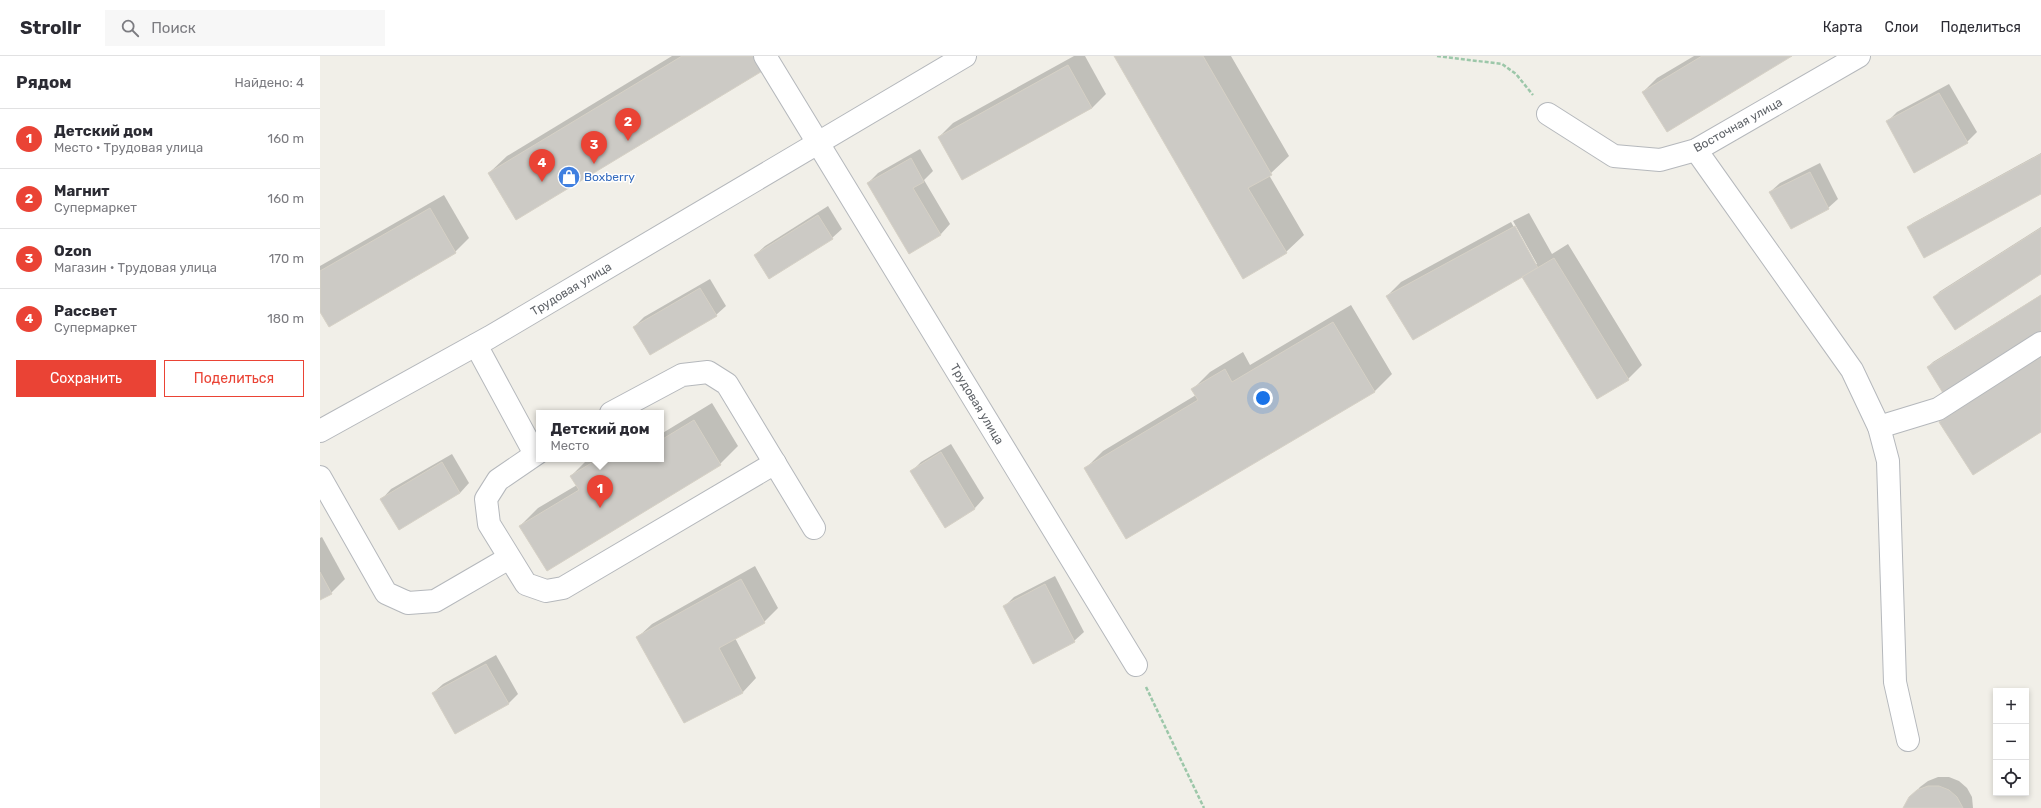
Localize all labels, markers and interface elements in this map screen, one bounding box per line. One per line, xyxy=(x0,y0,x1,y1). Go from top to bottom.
search box xyxy=(105,10,385,46)
text: Strollr xyxy=(20,16,81,39)
icon: search xyxy=(119,17,141,39)
text: Поиск xyxy=(151,19,196,37)
text: Карта xyxy=(1823,19,1863,36)
text: Слои xyxy=(1885,19,1919,36)
text: Поделиться xyxy=(1941,19,2021,36)
text: Рядом xyxy=(16,72,72,92)
text: Найдено: 4 xyxy=(235,75,304,90)
street label: Восточная улица xyxy=(1691,95,1785,155)
pin: 2 xyxy=(615,108,641,141)
text: Детский дом xyxy=(54,122,153,140)
text: 1 xyxy=(26,131,32,146)
text: 160 m xyxy=(268,131,304,146)
pin: 3 xyxy=(581,131,607,164)
text: Место · Трудовая улица xyxy=(54,140,203,155)
pin: 4 xyxy=(529,149,555,182)
shop icon: Boxberry xyxy=(556,164,582,190)
place label: Boxberry xyxy=(584,170,635,184)
text: Магнит xyxy=(54,182,110,200)
text: 2 xyxy=(25,191,33,206)
text: 160 m xyxy=(268,191,304,206)
text: Супермаркет xyxy=(54,200,137,215)
text: Ozon xyxy=(54,242,92,260)
text: 3 xyxy=(25,251,33,266)
text: 170 m xyxy=(269,251,304,266)
street label: Трудовая улица xyxy=(528,259,614,319)
text: Магазин · Трудовая улица xyxy=(54,260,217,275)
text: Рассвет xyxy=(54,302,117,320)
text: 4 xyxy=(25,311,33,326)
text: 180 m xyxy=(267,311,304,326)
text: Супермаркет xyxy=(54,320,137,335)
button: Сохранить xyxy=(16,360,156,397)
button: Поделиться xyxy=(164,360,304,397)
street label: Трудовая улица xyxy=(947,361,1007,447)
your location xyxy=(1253,388,1273,408)
popup xyxy=(536,410,664,462)
text: Детский дом xyxy=(550,420,650,438)
text: Место xyxy=(550,438,589,453)
pin: 1 xyxy=(587,475,613,508)
map controls xyxy=(1993,688,2029,796)
button: + xyxy=(1993,688,2029,724)
button: − xyxy=(1993,724,2029,760)
button: locate xyxy=(1993,760,2029,796)

